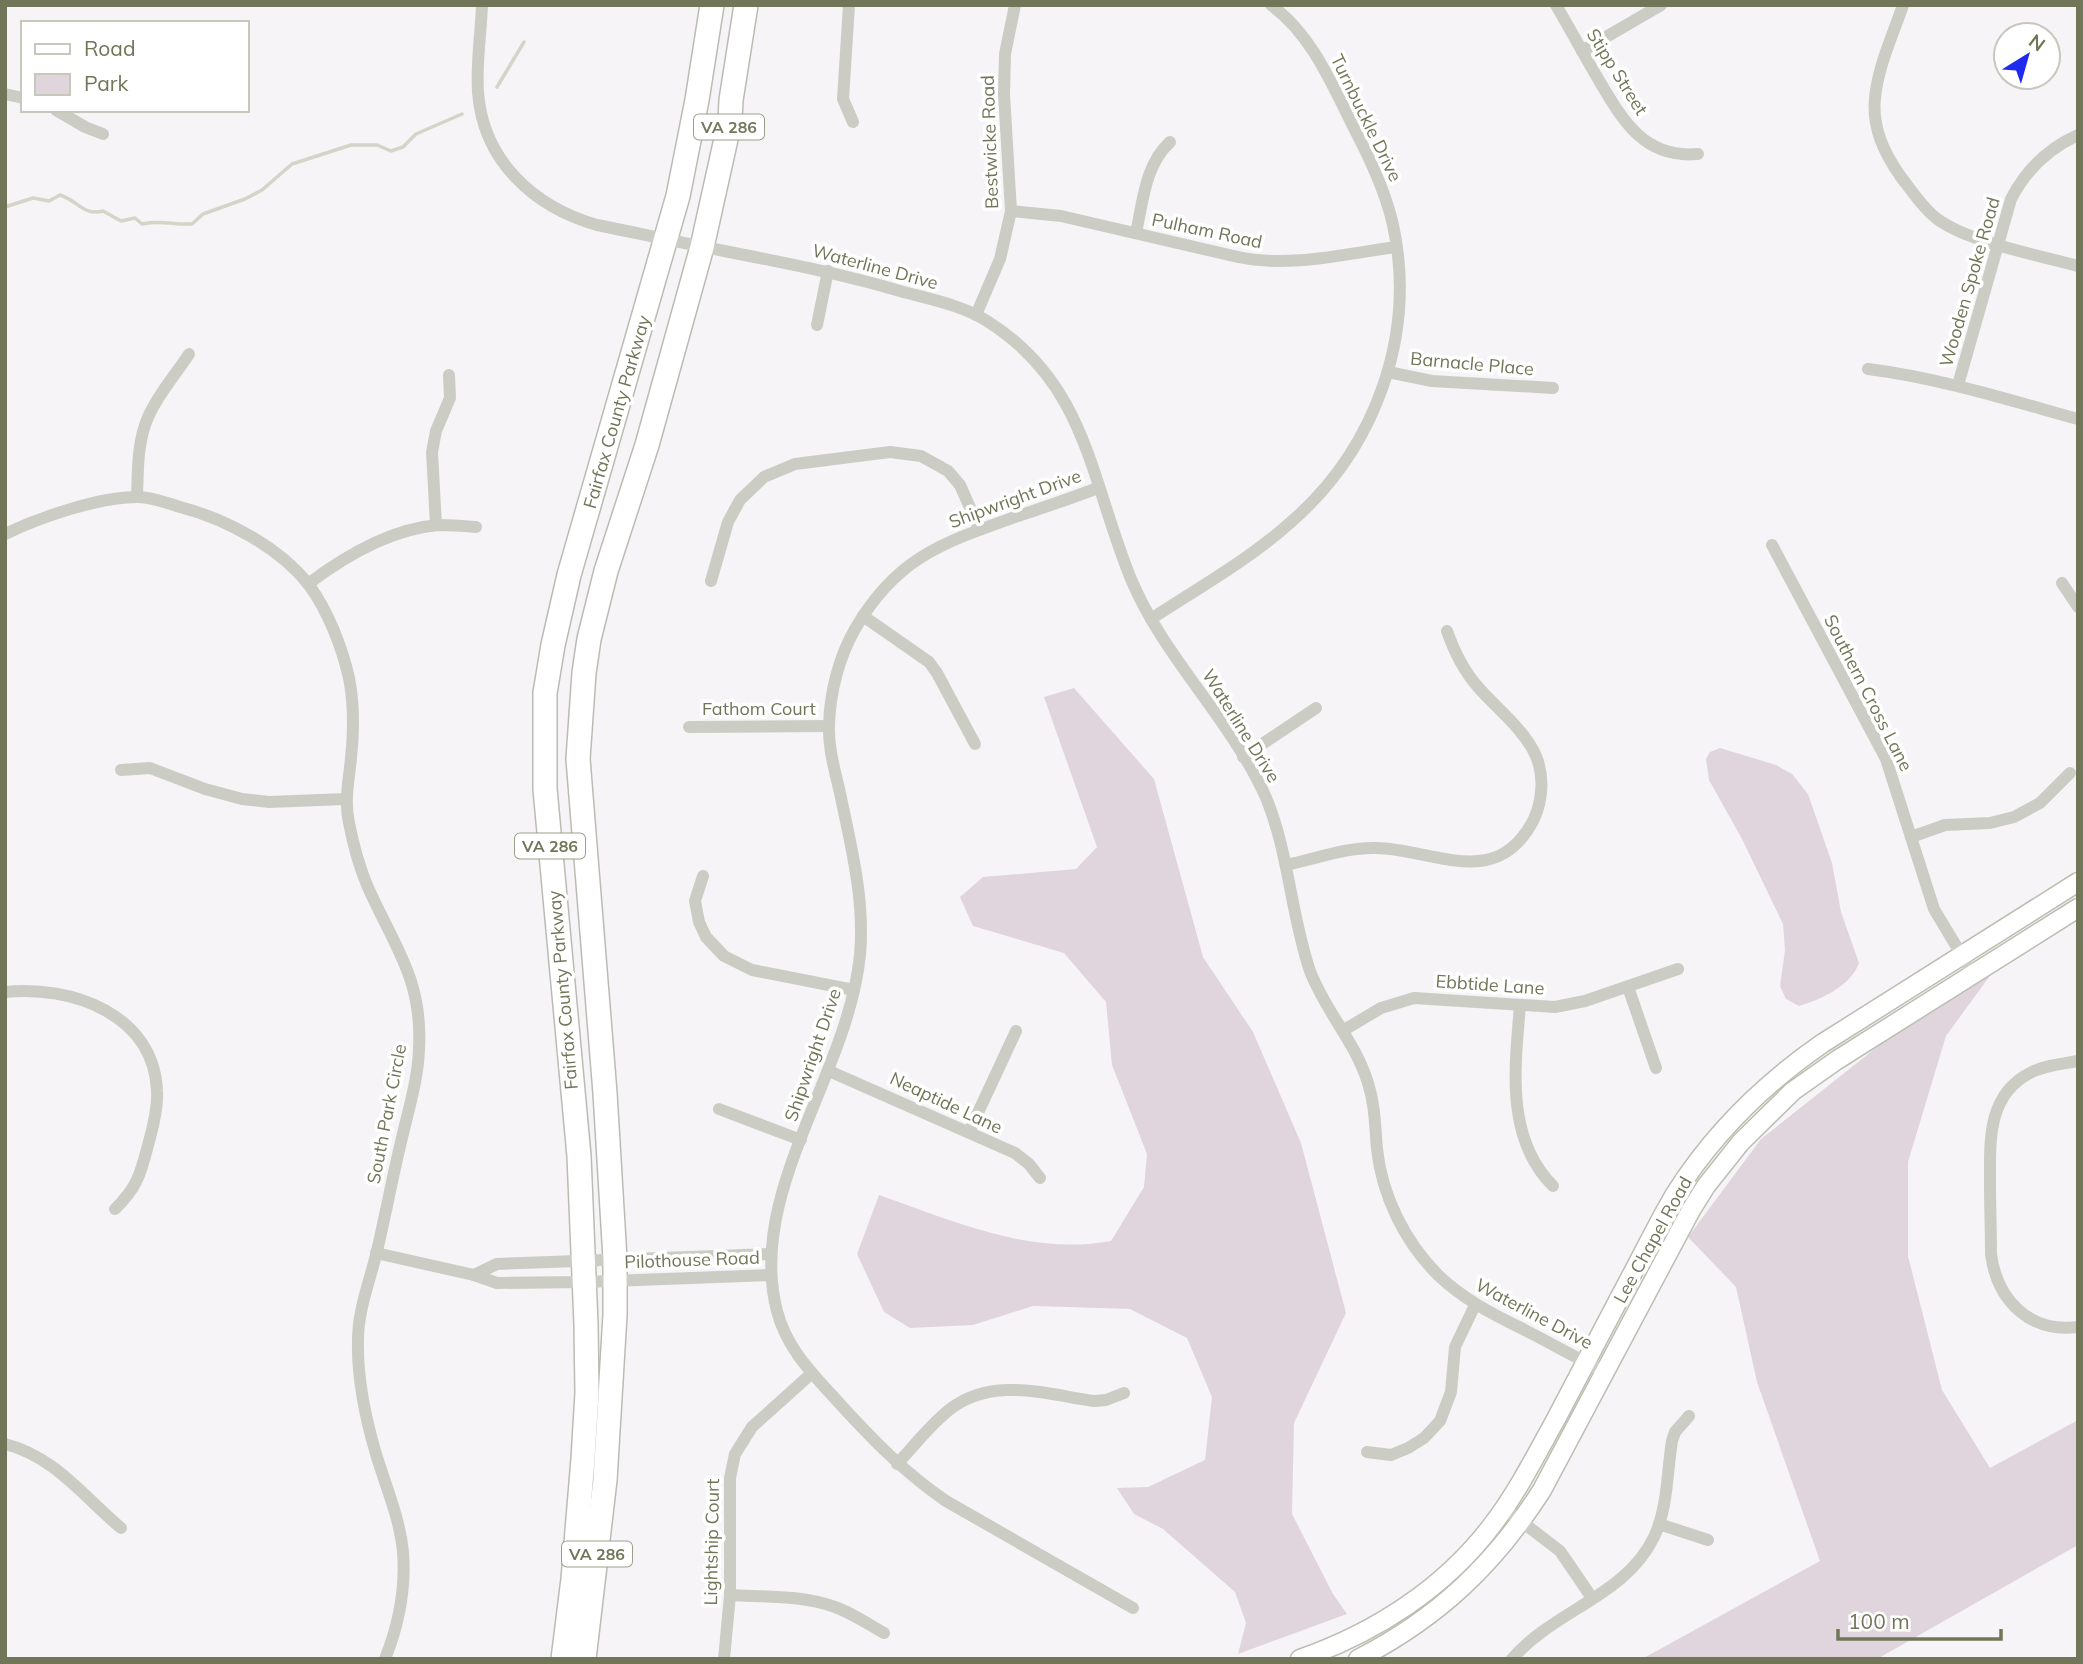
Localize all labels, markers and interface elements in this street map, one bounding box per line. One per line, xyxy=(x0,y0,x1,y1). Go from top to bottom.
legend xyxy=(21,21,248,112)
north arrow xyxy=(1992,21,2062,91)
street label: Stipp Street xyxy=(1582,24,1653,119)
text: N xyxy=(2024,29,2050,56)
text: Road xyxy=(84,35,135,61)
street label: Turnbuckle Drive xyxy=(1326,50,1407,185)
text: Park xyxy=(84,70,128,96)
street label: Bestwicke Road xyxy=(976,75,1003,209)
road number: VA 286 xyxy=(694,114,764,140)
street label: Wooden Spoke Road xyxy=(1934,194,2005,369)
street label: Pulham Road xyxy=(1150,208,1264,253)
street label: Waterline Drive xyxy=(810,239,941,294)
street label: Fairfax County Parkway xyxy=(578,312,655,511)
street label: Barnacle Place xyxy=(1409,347,1535,380)
street label: Shipwright Drive xyxy=(946,464,1084,533)
street label: Southern Cross Lane xyxy=(1819,611,1918,775)
street label: Waterline Drive xyxy=(1197,665,1285,787)
street label: Fathom Court xyxy=(702,697,816,720)
road number: VA 286 xyxy=(515,834,585,859)
street label: Fairfax County Parkway xyxy=(542,889,583,1091)
street label: Ebbtide Lane xyxy=(1435,969,1545,1000)
street label: Shipwright Drive xyxy=(779,985,846,1124)
street label: South Park Circle xyxy=(362,1042,411,1186)
street label: Neaptide Lane xyxy=(886,1066,1006,1139)
street label: Lee Chapel Road xyxy=(1608,1172,1697,1307)
street label: Pilothouse Road xyxy=(624,1246,760,1273)
street label: Waterline Drive xyxy=(1472,1273,1597,1354)
street label: Lightship Court xyxy=(699,1478,724,1606)
road number: VA 286 xyxy=(562,1542,632,1566)
scale bar xyxy=(1838,1598,2001,1642)
text: 100 m xyxy=(1848,1608,1910,1634)

